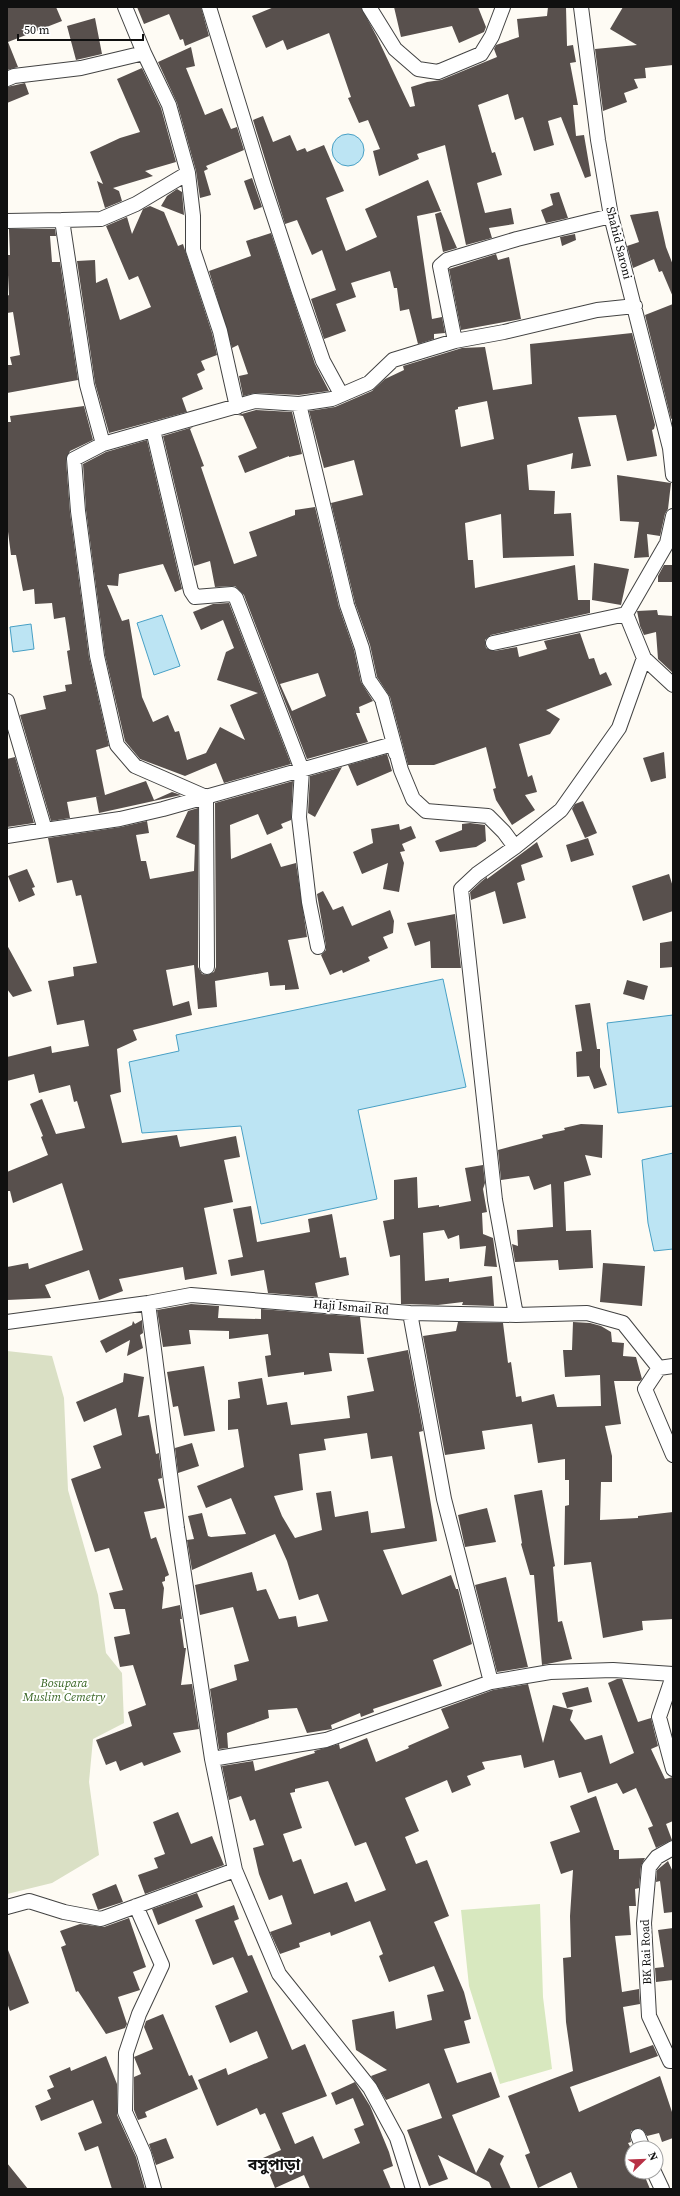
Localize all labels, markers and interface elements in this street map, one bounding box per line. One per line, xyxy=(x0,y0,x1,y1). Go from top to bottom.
scale bar xyxy=(18,16,143,42)
text: 50 m xyxy=(24,22,50,38)
street label: Shahid Saroni xyxy=(602,205,636,281)
street label: Haji Ismail Rd xyxy=(313,1296,390,1318)
park label: Bosupara Muslim Cemetry xyxy=(22,1675,106,1705)
street label: BK Rai Road xyxy=(637,1919,655,1985)
north arrow xyxy=(624,2140,664,2180)
text: N xyxy=(644,2150,661,2163)
district label: বসুপাড়া xyxy=(247,2153,301,2175)

